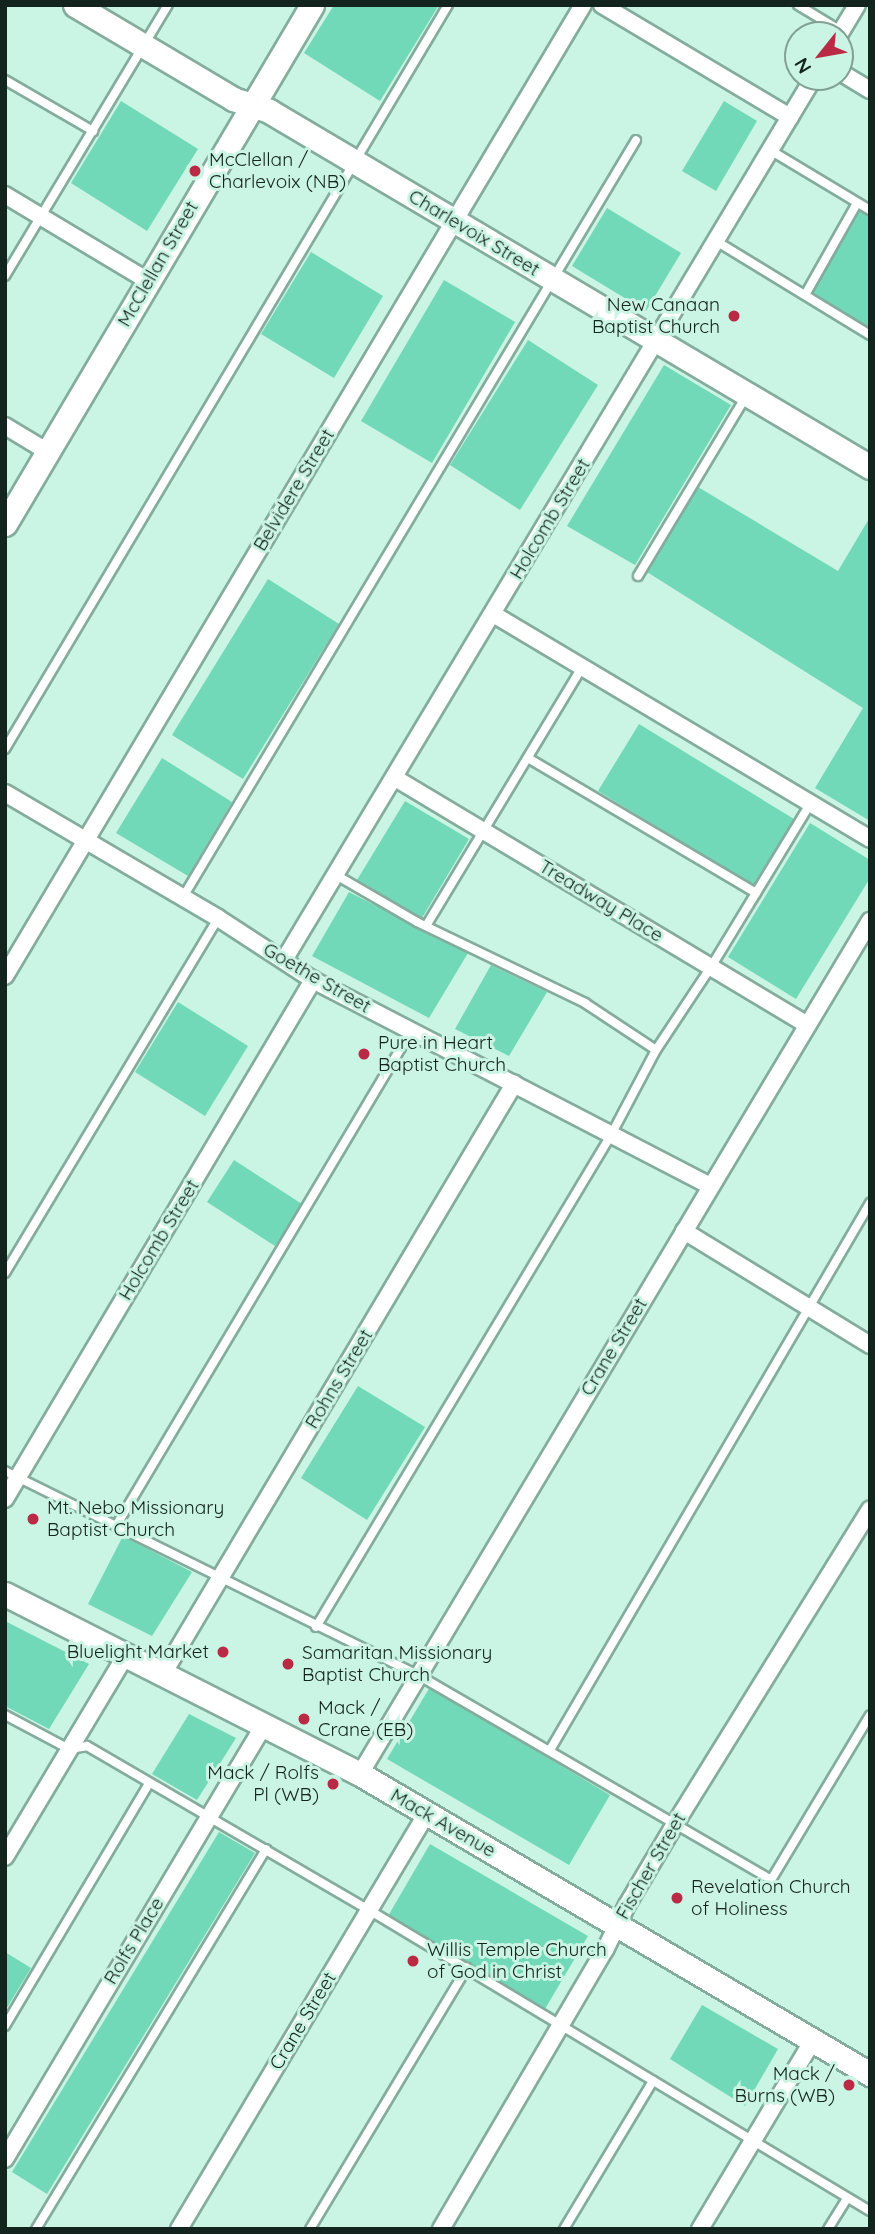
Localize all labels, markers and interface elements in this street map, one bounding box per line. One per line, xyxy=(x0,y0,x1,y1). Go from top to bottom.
north arrow xyxy=(784,21,854,91)
text: N xyxy=(789,54,817,78)
place label: McClellan / Charlevoix (NB) xyxy=(209,149,346,193)
marker: McClellan / Charlevoix (NB) xyxy=(187,163,203,179)
street label: Charlevoix Street xyxy=(404,185,544,281)
street label: McClellan Street xyxy=(113,197,203,331)
place label: New Canaan Baptist Church xyxy=(592,294,720,338)
marker: New Canaan Baptist Church xyxy=(726,308,742,324)
street label: Belvidere Street xyxy=(249,425,339,555)
street label: Holcomb Street xyxy=(505,455,595,583)
street label: Treadway Place xyxy=(535,855,667,947)
street label: Goethe Street xyxy=(259,938,375,1018)
place label: Pure in Heart Baptist Church xyxy=(378,1032,506,1076)
marker: Pure in Heart Baptist Church xyxy=(356,1046,372,1062)
street label: Holcomb Street xyxy=(114,1176,204,1304)
street label: Crane Street xyxy=(576,1294,652,1400)
street label: Rohns Street xyxy=(300,1325,378,1433)
place label: Mt. Nebo Missionary Baptist Church xyxy=(47,1497,224,1541)
marker: Mt. Nebo Missionary Baptist Church xyxy=(25,1511,41,1527)
place label: Bluelight Market xyxy=(67,1641,209,1663)
place label: Samaritan Missionary Baptist Church xyxy=(302,1642,492,1686)
marker: Bluelight Market xyxy=(215,1644,231,1660)
marker: Samaritan Missionary Baptist Church xyxy=(280,1656,296,1672)
place label: Mack / Crane (EB) xyxy=(318,1697,413,1741)
marker: Mack / Crane (EB) xyxy=(296,1711,312,1727)
place label: Mack / Rolfs Pl (WB) xyxy=(207,1762,319,1806)
marker: Mack / Rolfs Pl (WB) xyxy=(325,1776,341,1792)
street label: Mack Avenue xyxy=(386,1784,500,1862)
street label: Fischer Street xyxy=(611,1809,691,1923)
place label: Revelation Church of Holiness xyxy=(691,1876,851,1920)
marker: Revelation Church of Holiness xyxy=(669,1890,685,1906)
street label: Rolfs Place xyxy=(99,1893,169,1989)
place label: Willis Temple Church of God in Christ xyxy=(427,1939,607,1983)
marker: Willis Temple Church of God in Christ xyxy=(405,1953,421,1969)
street label: Crane Street xyxy=(265,1968,341,2074)
place label: Mack / Burns (WB) xyxy=(734,2063,835,2107)
marker: Mack / Burns (WB) xyxy=(841,2077,857,2093)

